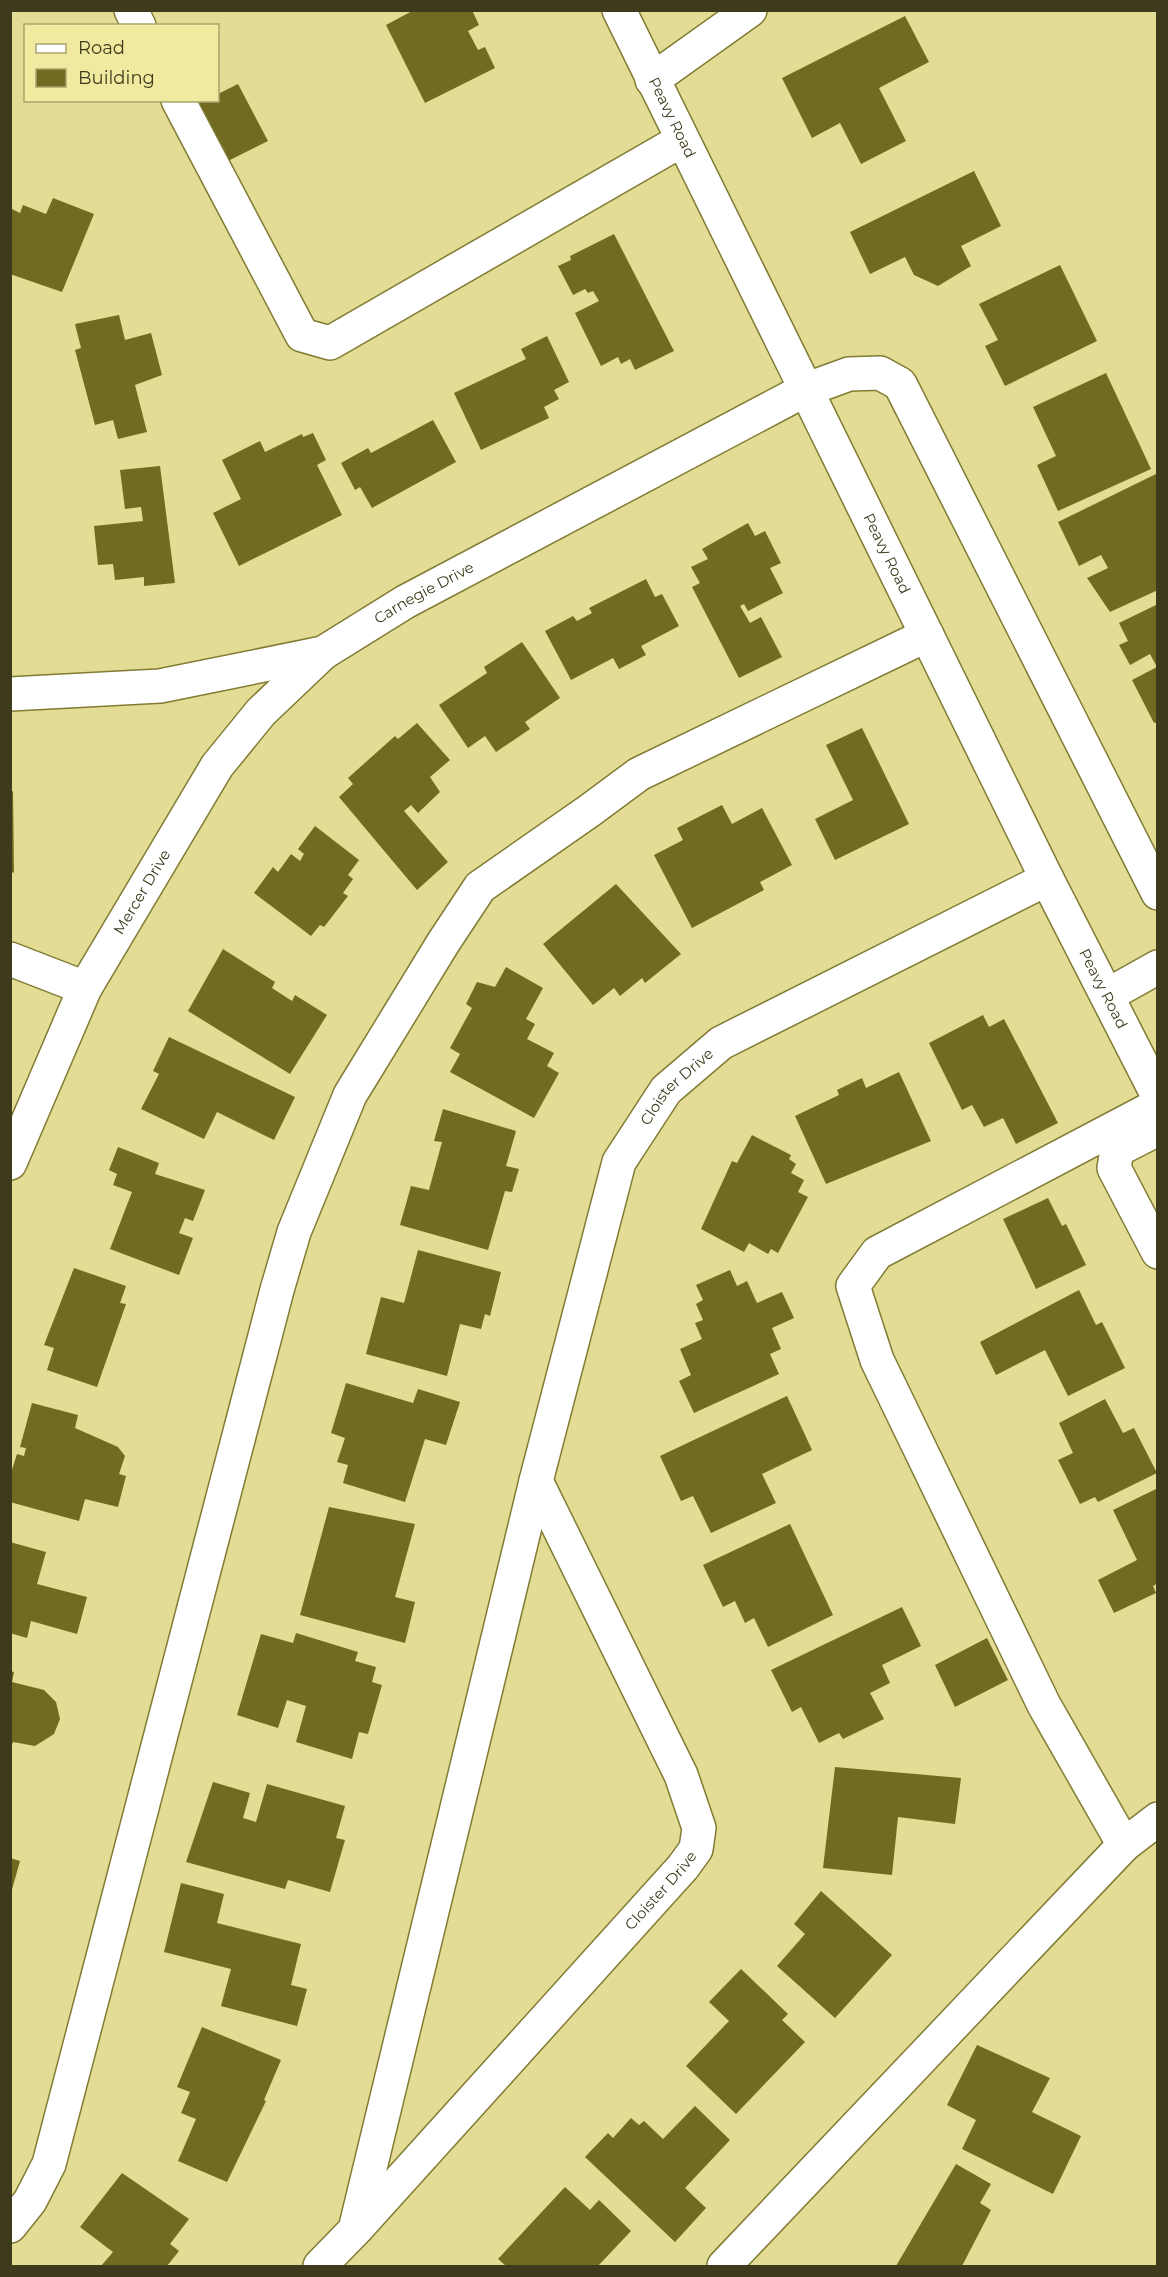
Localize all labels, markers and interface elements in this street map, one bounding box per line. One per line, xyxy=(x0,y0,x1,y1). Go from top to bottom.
legend xyxy=(24,24,219,102)
text: Road xyxy=(78,37,125,59)
text: Building xyxy=(78,67,155,89)
street label: Peavy Road xyxy=(645,74,700,161)
street label: Peavy Road xyxy=(859,510,915,597)
street label: Carnegie Drive xyxy=(370,557,477,628)
street label: Mercer Drive xyxy=(109,846,174,938)
street label: Peavy Road xyxy=(1075,945,1132,1032)
street label: Cloister Drive xyxy=(636,1044,717,1129)
street label: Cloister Drive xyxy=(620,1847,700,1934)

